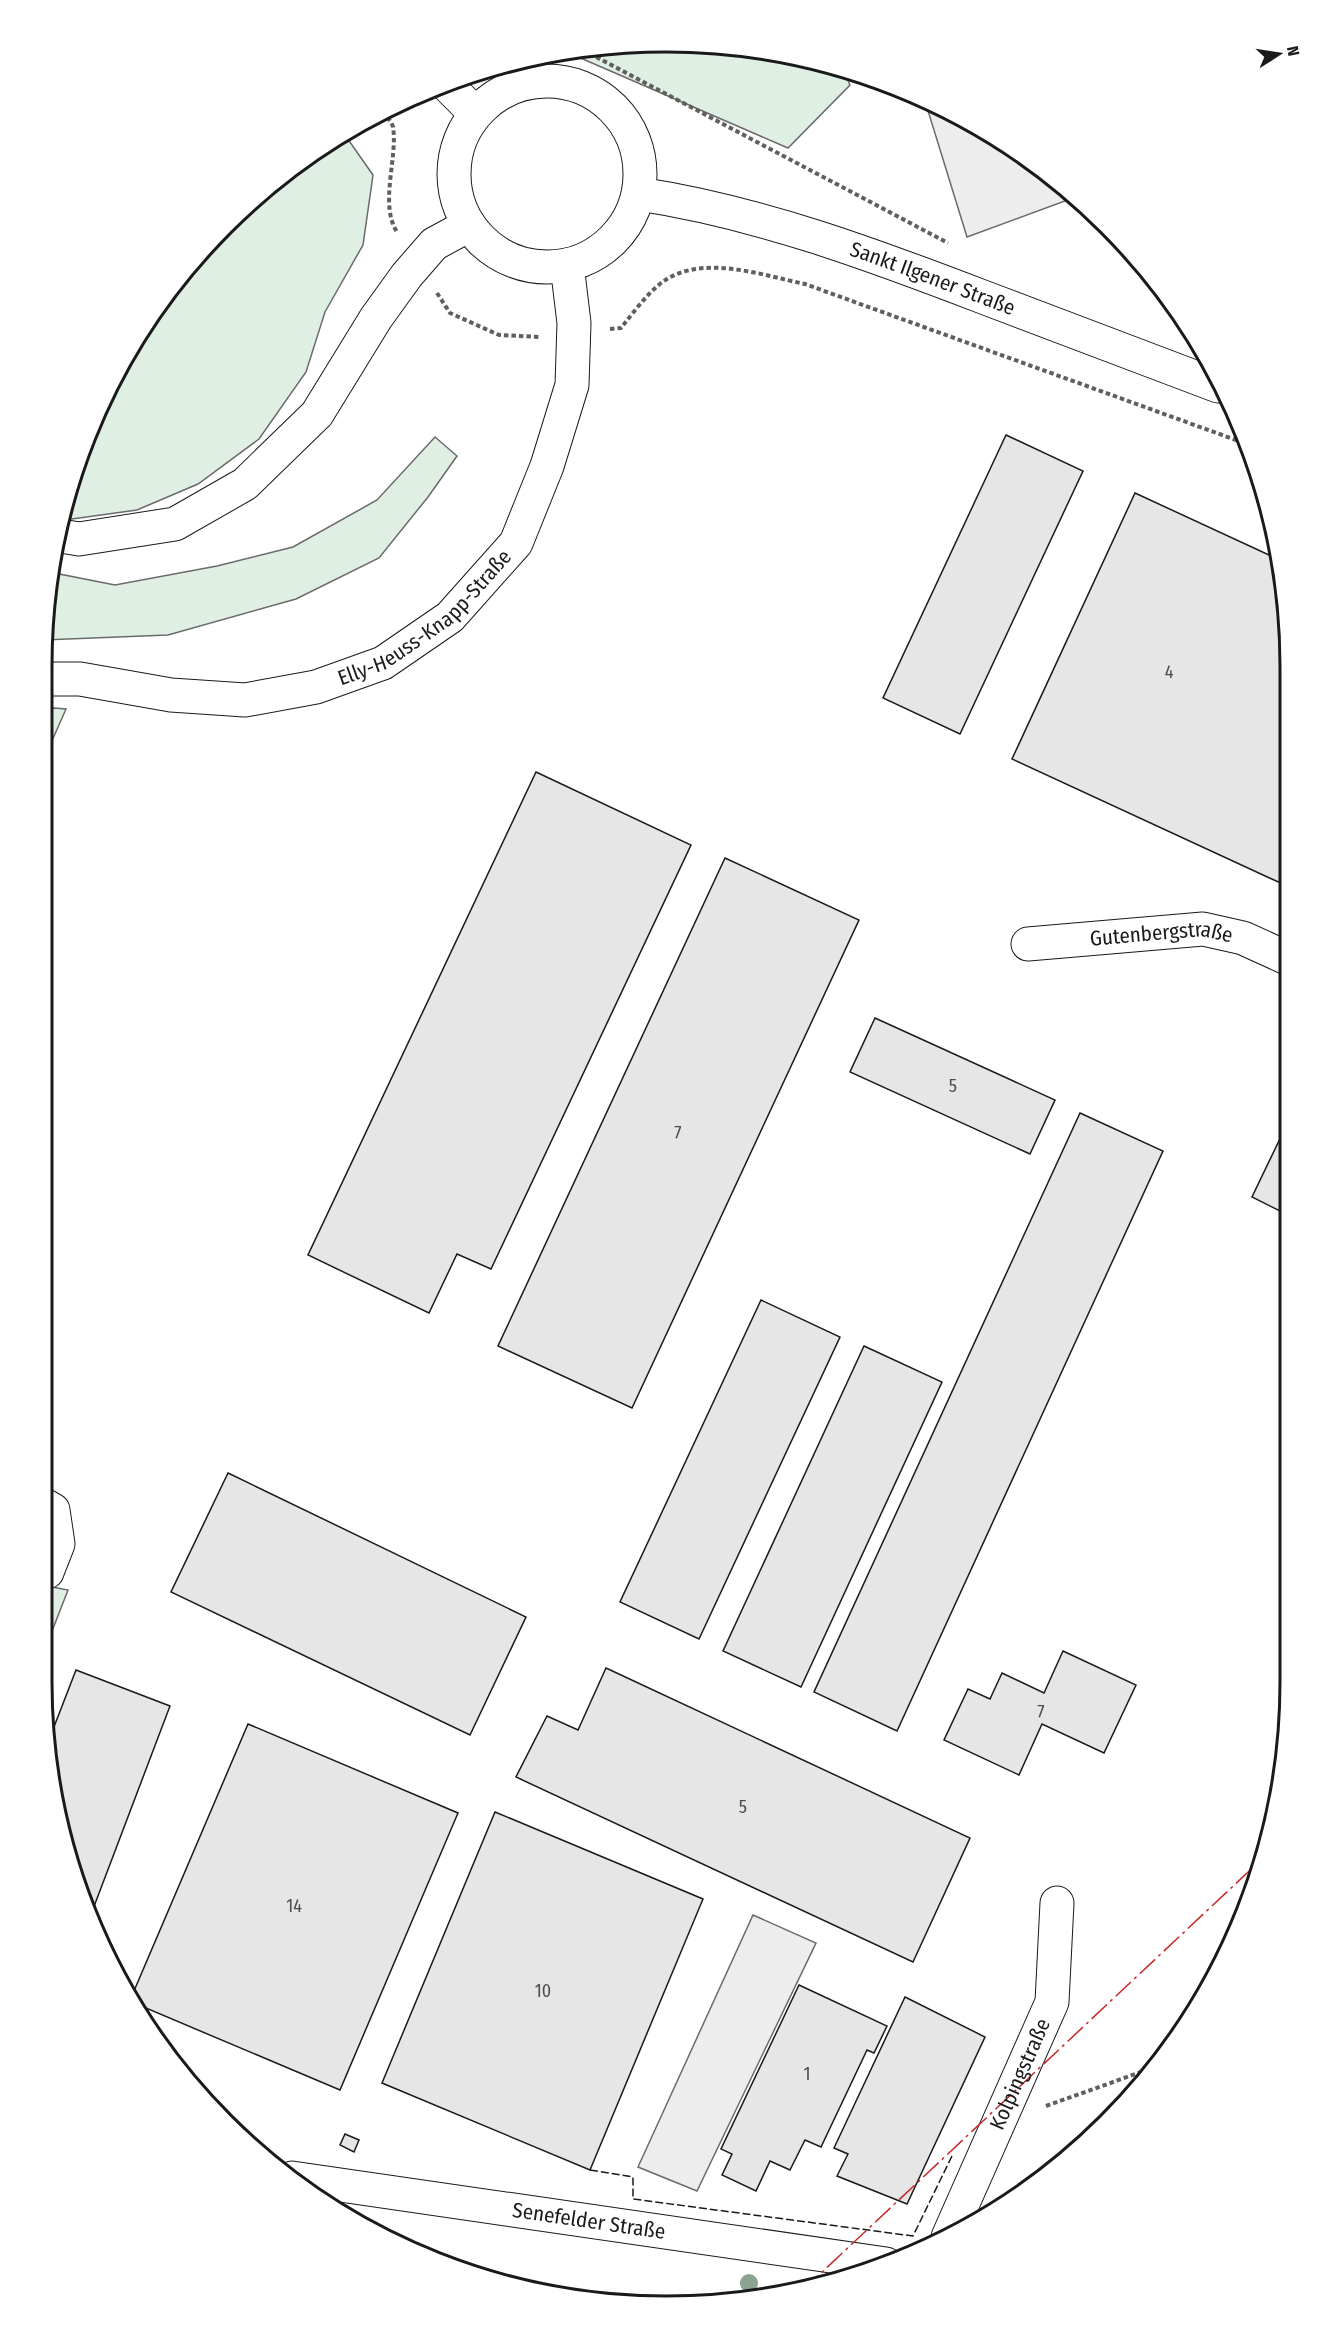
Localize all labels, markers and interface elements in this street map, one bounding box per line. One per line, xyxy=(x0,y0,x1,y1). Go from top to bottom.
north arrow xyxy=(1249,24,1309,84)
text: N xyxy=(1283,44,1303,58)
street label: Sankt Ilgener Straße xyxy=(847,236,1019,321)
street label: Elly-Heuss-Knapp-Straße xyxy=(334,544,517,691)
house number: 4 xyxy=(1165,661,1174,683)
street label: Gutenbergstraße xyxy=(1089,916,1235,952)
house number: 5 xyxy=(949,1075,957,1097)
house number: 7 xyxy=(674,1122,682,1144)
house number: 7 xyxy=(1037,1701,1045,1723)
house number: 5 xyxy=(739,1796,747,1818)
house number: 14 xyxy=(286,1895,302,1917)
house number: 10 xyxy=(535,1980,551,2002)
street label: Kolpingstraße xyxy=(984,2014,1056,2134)
house number: 1 xyxy=(803,2063,811,2085)
street label: Senefelder Straße xyxy=(511,2197,667,2245)

